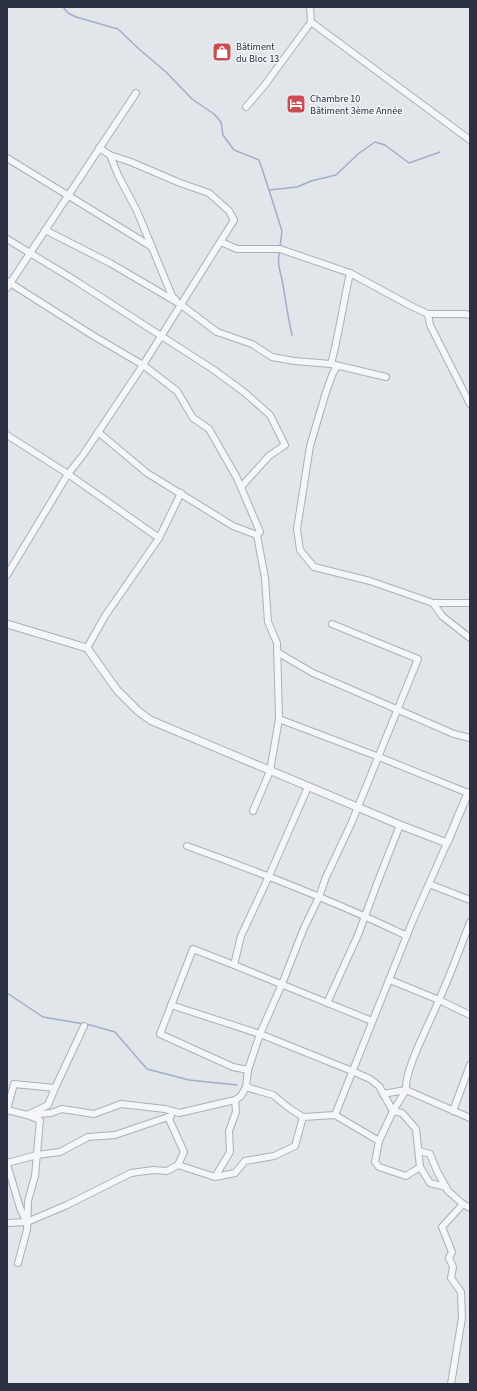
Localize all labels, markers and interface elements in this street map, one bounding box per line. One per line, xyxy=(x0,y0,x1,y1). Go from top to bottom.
place label: Bâtiment du Bloc 13 xyxy=(236,40,279,66)
shop icon: Bâtiment du Bloc 13 xyxy=(211,41,233,63)
place label: Chambre 10 Bâtiment 3ème Année xyxy=(310,92,402,118)
hotel icon: Chambre 10 Bâtiment 3ème Année xyxy=(285,93,307,115)

